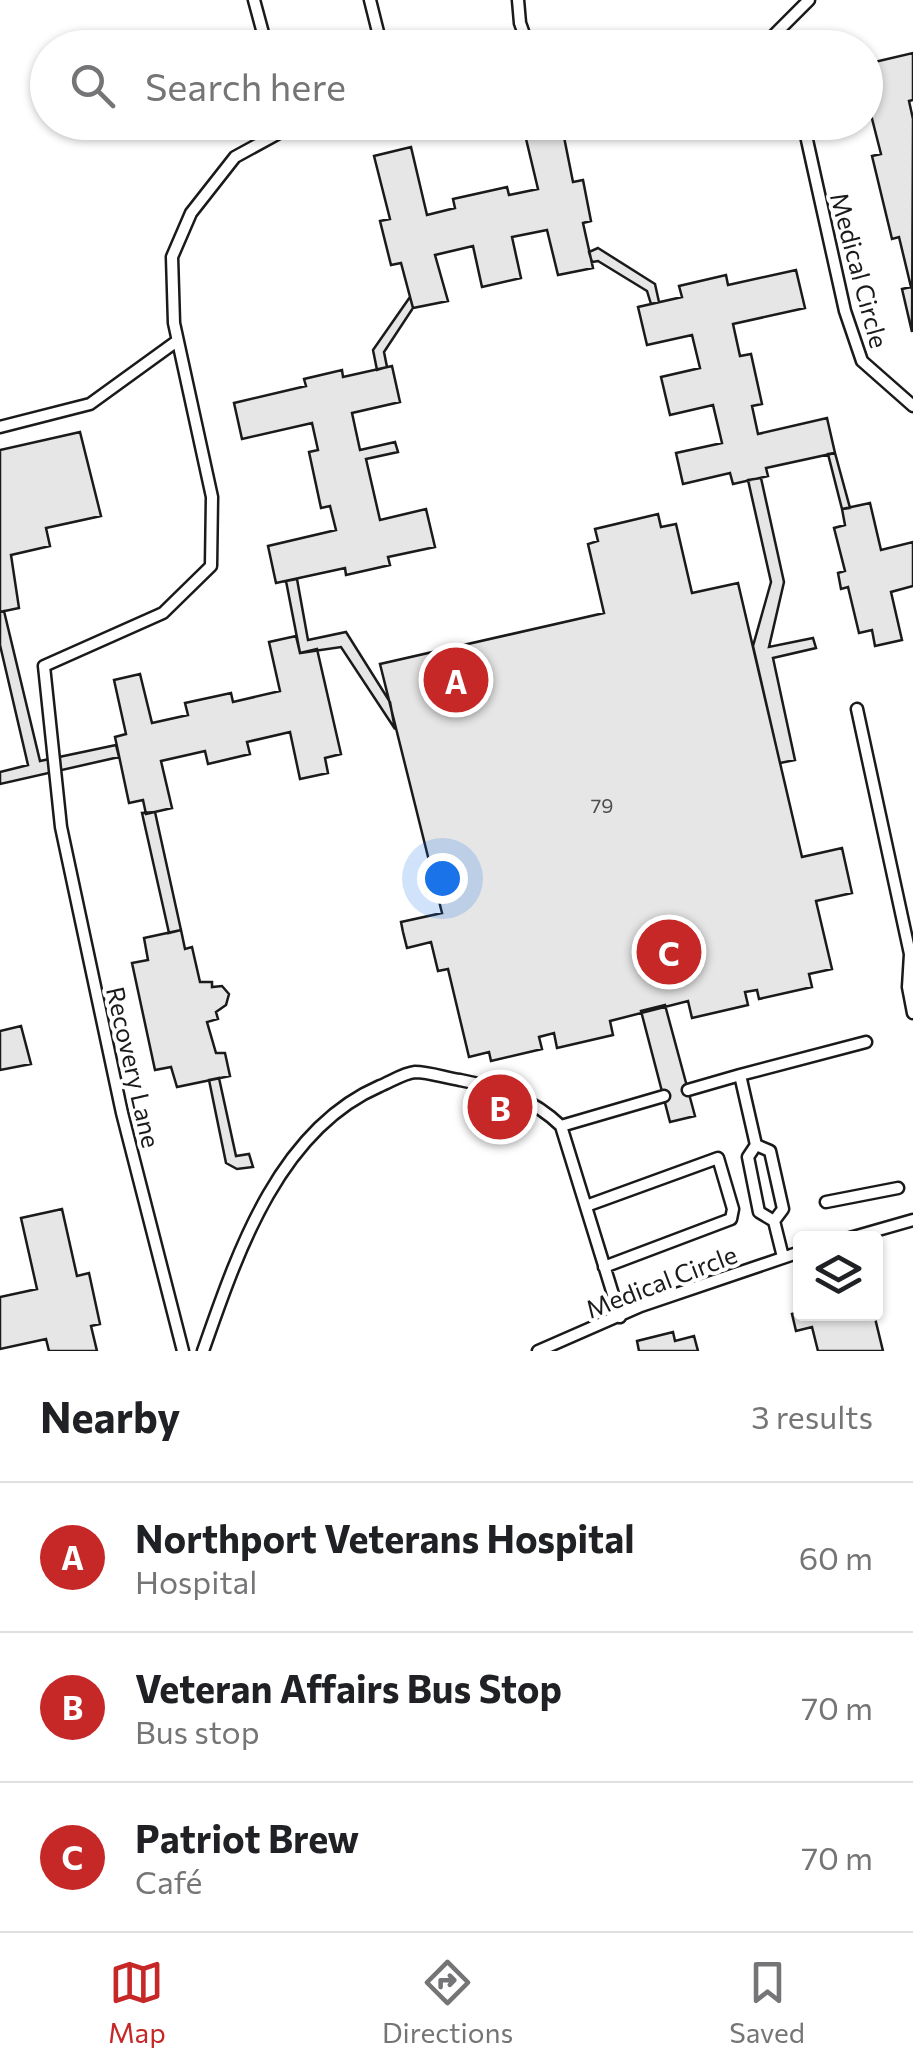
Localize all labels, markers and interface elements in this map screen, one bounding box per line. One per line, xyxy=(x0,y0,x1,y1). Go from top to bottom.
search box xyxy=(30,30,883,140)
icon: search xyxy=(65,58,120,113)
text: Search here xyxy=(145,62,346,109)
street label: Medical Circle xyxy=(825,189,895,351)
pin: A xyxy=(424,642,488,718)
house number: 79 xyxy=(591,793,613,817)
your location xyxy=(417,853,468,904)
pin: C xyxy=(636,914,702,990)
street label: Recovery Lane xyxy=(101,984,167,1150)
pin: B xyxy=(468,1070,532,1144)
map controls xyxy=(793,1231,883,1321)
button: layers xyxy=(793,1231,883,1321)
street label: Medical Circle xyxy=(581,1238,741,1324)
text: Nearby xyxy=(40,1390,180,1442)
text: 3 results xyxy=(751,1396,873,1436)
text: Northport Veterans Hospital xyxy=(135,1514,635,1561)
text: A xyxy=(61,1537,84,1577)
text: 60 m xyxy=(799,1537,873,1577)
text: Hospital xyxy=(135,1561,257,1601)
text: Veteran Affairs Bus Stop xyxy=(135,1664,562,1711)
text: B xyxy=(62,1687,83,1727)
text: 70 m xyxy=(801,1687,873,1727)
text: Bus stop xyxy=(135,1711,260,1751)
text: Patriot Brew xyxy=(135,1814,359,1861)
text: C xyxy=(62,1837,83,1877)
text: 70 m xyxy=(801,1837,873,1877)
text: Café xyxy=(135,1861,202,1901)
tab: Map xyxy=(108,1955,166,2049)
tab: Directions xyxy=(382,1955,513,2049)
tab: Saved xyxy=(729,1955,805,2049)

